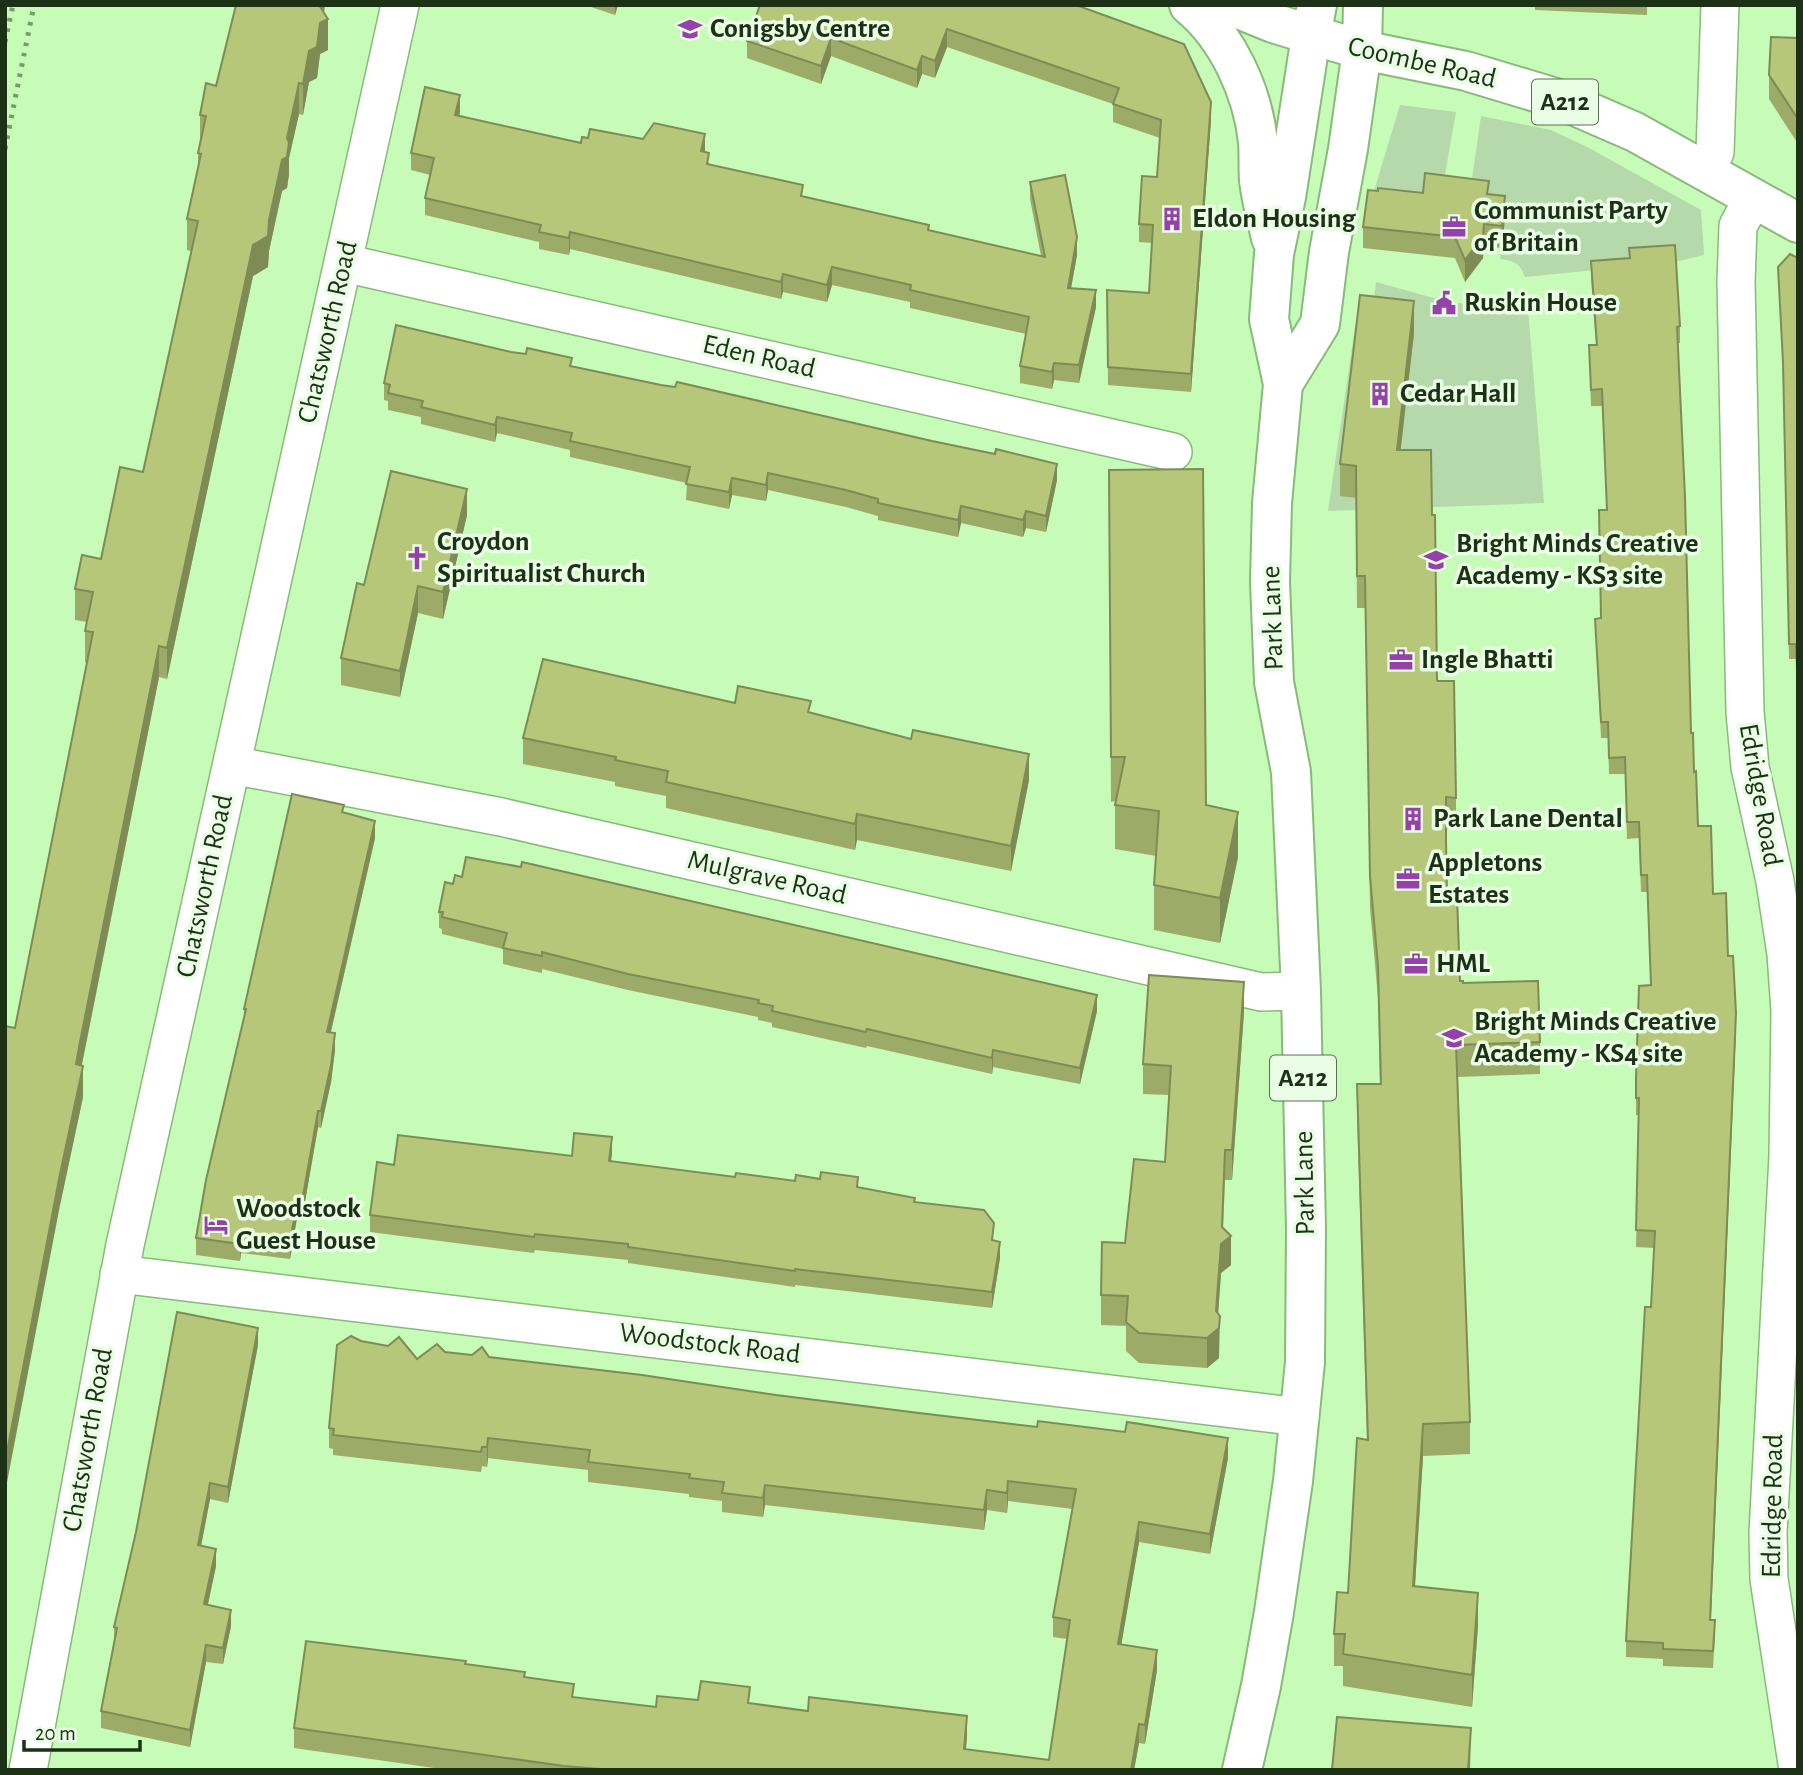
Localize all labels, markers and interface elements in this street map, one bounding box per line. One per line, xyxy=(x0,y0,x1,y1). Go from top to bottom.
school or university icon: Conigsby Centre xyxy=(676,15,704,43)
place label: Conigsby Centre xyxy=(710,15,890,43)
street label: Coombe Road xyxy=(1345,32,1499,94)
road number: A212 xyxy=(1532,80,1598,124)
place label: Communist Party of Britain xyxy=(1474,197,1668,257)
building icon: Eldon Housing xyxy=(1158,205,1186,233)
place label: Eldon Housing xyxy=(1192,205,1357,233)
office icon: Communist Party of Britain xyxy=(1440,213,1468,241)
street label: Chatsworth Road xyxy=(293,238,363,426)
public building icon: Ruskin House xyxy=(1430,289,1458,317)
place label: Ruskin House xyxy=(1464,289,1617,317)
street label: Eden Road xyxy=(700,330,818,384)
building icon: Cedar Hall xyxy=(1366,380,1394,408)
place label: Cedar Hall xyxy=(1400,380,1516,408)
place label: Croydon Spiritualist Church xyxy=(437,528,646,588)
place label: Bright Minds Creative Academy - KS3 site xyxy=(1456,530,1698,590)
church icon: Croydon Spiritualist Church xyxy=(403,544,431,572)
school or university icon: Bright Minds Creative Academy - KS3 site xyxy=(1422,546,1450,574)
street label: Park Lane xyxy=(1257,565,1289,671)
office icon: Ingle Bhatti xyxy=(1387,646,1415,674)
place label: Ingle Bhatti xyxy=(1421,646,1554,674)
street label: Edridge Road xyxy=(1734,721,1786,869)
street label: Chatsworth Road xyxy=(172,792,238,980)
building icon: Park Lane Dental xyxy=(1399,805,1427,833)
place label: Park Lane Dental xyxy=(1433,805,1623,833)
street label: Mulgrave Road xyxy=(685,846,849,910)
place label: Appletons Estates xyxy=(1428,849,1542,909)
office icon: Appletons Estates xyxy=(1394,865,1422,893)
office icon: HML xyxy=(1402,950,1430,978)
place label: HML xyxy=(1436,950,1491,978)
place label: Bright Minds Creative Academy - KS4 site xyxy=(1474,1008,1716,1068)
school or university icon: Bright Minds Creative Academy - KS4 site xyxy=(1440,1024,1468,1052)
road number: A212 xyxy=(1270,1056,1336,1100)
street label: Park Lane xyxy=(1290,1130,1320,1236)
place label: Woodstock Guest House xyxy=(236,1195,376,1255)
hotel icon: Woodstock Guest House xyxy=(202,1211,230,1239)
street label: Woodstock Road xyxy=(618,1319,802,1369)
street label: Chatsworth Road xyxy=(58,1346,118,1534)
street label: Edridge Road xyxy=(1758,1434,1788,1578)
scale bar xyxy=(24,1708,140,1752)
text: 20 m xyxy=(35,1723,76,1744)

